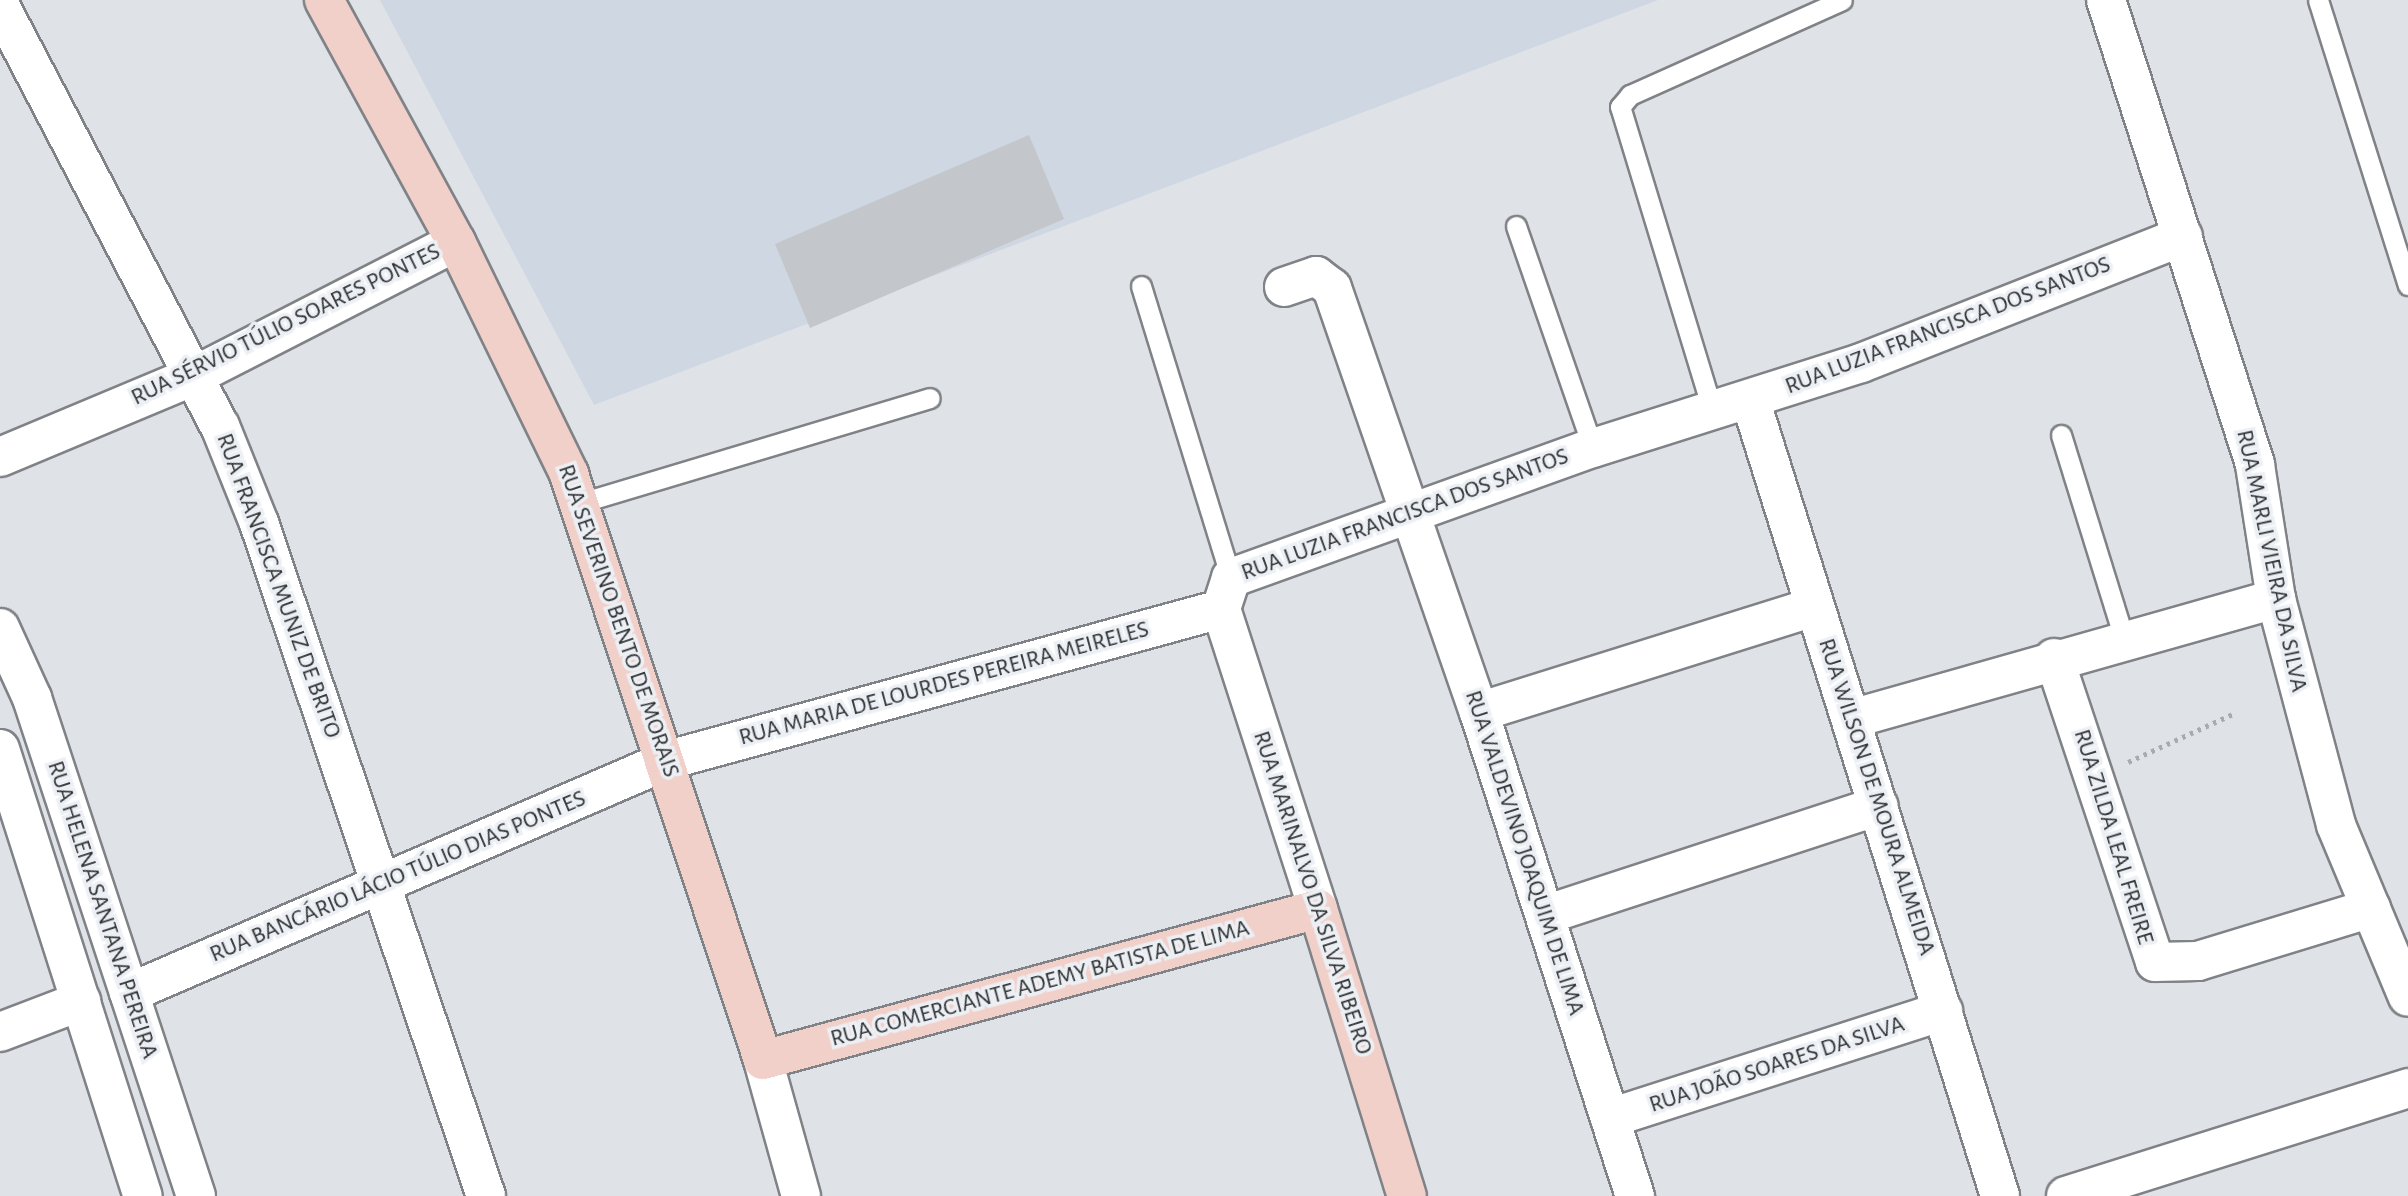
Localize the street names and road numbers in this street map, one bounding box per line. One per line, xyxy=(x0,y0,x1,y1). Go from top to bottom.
street label: RUA SÉRVIO TÚLIO SOARES PONTES xyxy=(127,237,445,413)
street label: RUA LUZIA FRANCISCA DOS SANTOS xyxy=(1781,251,2115,401)
street label: RUA MARLI VIEIRA DA SILVA xyxy=(2229,427,2313,695)
street label: RUA FRANCISCA MUNIZ DE BRITO xyxy=(209,430,347,742)
street label: RUA LUZIA FRANCISCA DOS SANTOS xyxy=(1237,442,1573,588)
street label: RUA SEVERINO BENTO DE MORAIS xyxy=(551,461,685,781)
street label: RUA MARIA DE LOURDES PEREIRA MEIRELES xyxy=(736,615,1152,753)
street label: RUA WILSON DE MOURA ALMEIDA xyxy=(1811,635,1941,959)
street label: RUA VALDEVINO JOAQUIM DE LIMA xyxy=(1458,687,1590,1019)
street label: RUA ZILDA LEAL FREIRE xyxy=(2067,726,2159,948)
street label: RUA MARINALVO DA SILVA RIBEIRO xyxy=(1246,728,1378,1058)
street label: RUA HELENA SANTANA PEREIRA xyxy=(40,757,164,1063)
street label: RUA BANCÁRIO LÁCIO TÚLIO DIAS PONTES xyxy=(206,784,590,970)
street label: RUA COMERCIANTE ADEMY BATISTA DE LIMA xyxy=(827,914,1253,1054)
street label: RUA JOÃO SOARES DA SILVA xyxy=(1646,1010,1908,1120)

